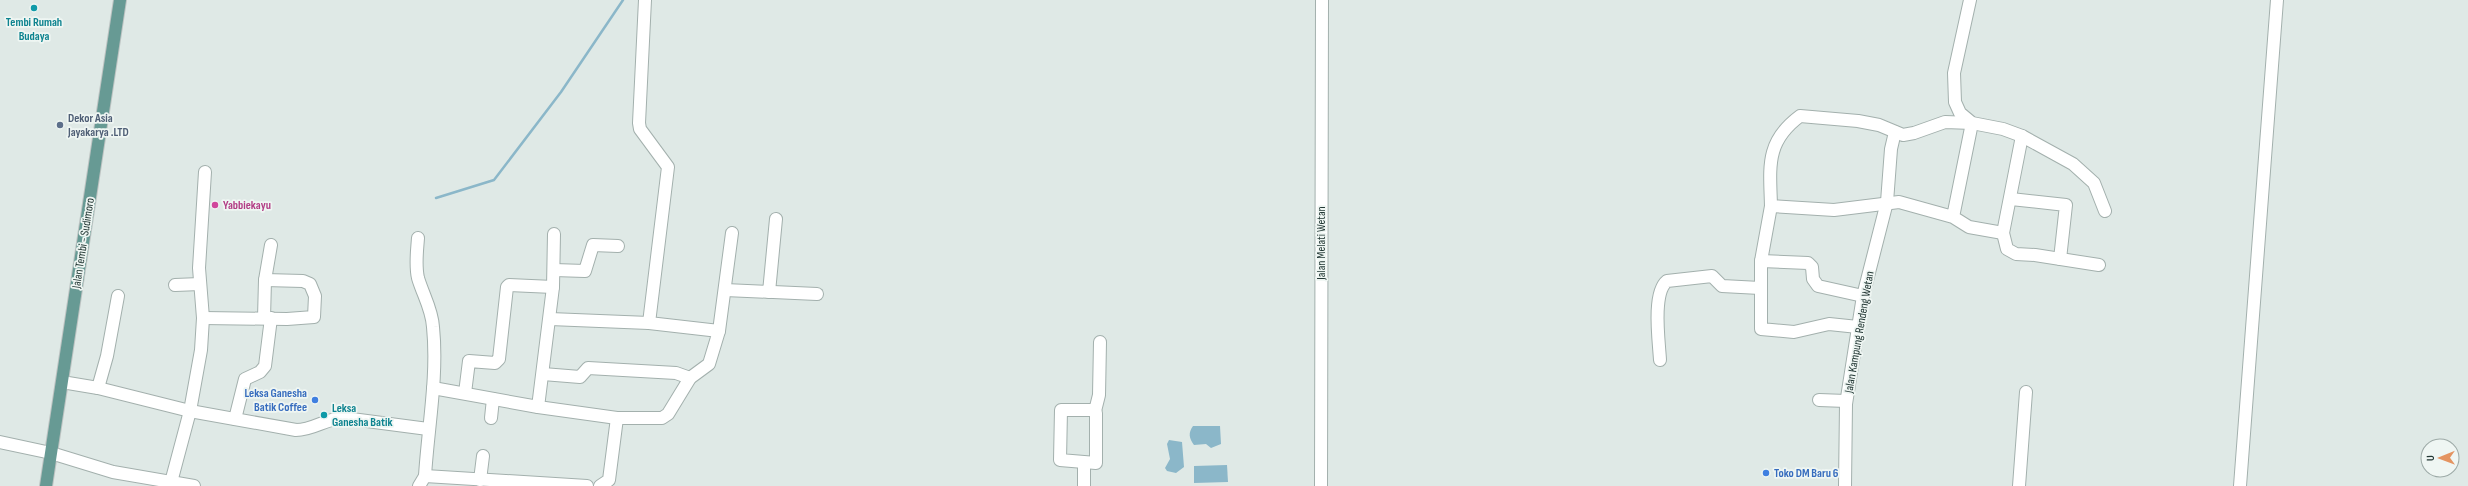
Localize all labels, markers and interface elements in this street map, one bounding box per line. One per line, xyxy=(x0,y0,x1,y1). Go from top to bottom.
marker: Tembi Rumah Budaya xyxy=(29,3,39,13)
place label: Tembi Rumah Budaya xyxy=(6,15,62,44)
place label: Dekor Asia Jayakarya .LTD xyxy=(67,111,129,140)
marker: Dekor Asia Jayakarya .LTD xyxy=(55,120,65,130)
street label: Jalan Tembi - Sudimoro xyxy=(69,197,98,290)
place label: Yabbiekayu xyxy=(223,198,271,213)
marker: Yabbiekayu xyxy=(210,200,220,210)
street label: Jalan Melati Wetan xyxy=(1314,206,1329,281)
street label: Jalan Kampung Rendeng Wetan xyxy=(1841,270,1878,395)
place label: Leksa Ganesha Batik Coffee xyxy=(244,386,307,415)
marker: Leksa Ganesha Batik Coffee xyxy=(310,395,320,405)
place label: Leksa Ganesha Batik xyxy=(332,401,392,430)
marker: Leksa Ganesha Batik xyxy=(319,410,329,420)
north arrow xyxy=(2420,438,2460,478)
text: U xyxy=(2424,455,2437,461)
place label: Toko DM Baru 6 xyxy=(1774,466,1839,481)
marker: Toko DM Baru 6 xyxy=(1761,468,1771,478)

